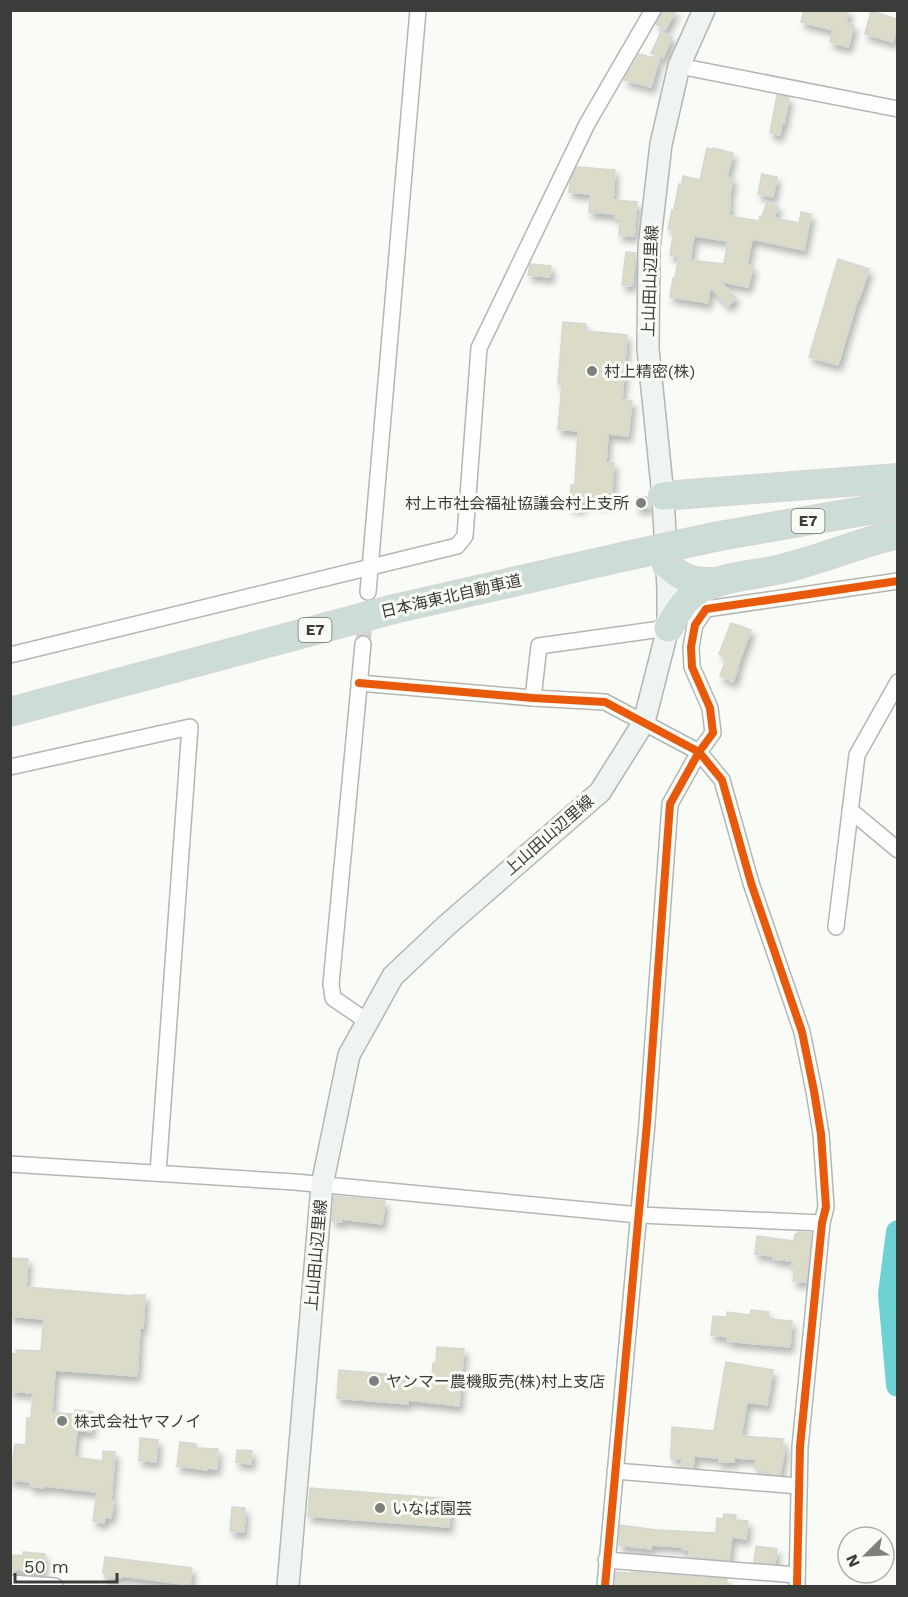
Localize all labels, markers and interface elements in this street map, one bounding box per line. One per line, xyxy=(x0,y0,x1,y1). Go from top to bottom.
street label: 上山田山辺里線 xyxy=(639,225,661,337)
place label: 村上精密(株) xyxy=(604,362,695,381)
marker: 村上精密(株) xyxy=(585,364,599,378)
place label: 村上市社会福祉協議会村上支所 xyxy=(405,494,629,513)
marker: 村上市社会福祉協議会村上支所 xyxy=(634,496,648,510)
road number: E7 xyxy=(792,509,824,533)
street label: 日本海東北自動車道 xyxy=(379,571,523,621)
road number: E7 xyxy=(298,618,332,642)
street label: 上山田山辺里線 xyxy=(500,791,598,879)
street label: 上山田山辺里線 xyxy=(302,1198,330,1312)
place label: ヤンマー農機販売(株)村上支店 xyxy=(386,1372,605,1391)
marker: ヤンマー農機販売(株)村上支店 xyxy=(367,1374,381,1388)
place label: 株式会社ヤマノイ xyxy=(74,1412,202,1431)
marker: 株式会社ヤマノイ xyxy=(55,1414,69,1428)
place label: いなば園芸 xyxy=(392,1499,472,1518)
marker: いなば園芸 xyxy=(373,1501,387,1515)
north arrow xyxy=(836,1525,896,1585)
scale bar xyxy=(15,1546,117,1584)
text: N xyxy=(842,1552,864,1570)
text: 50 m xyxy=(24,1556,69,1577)

